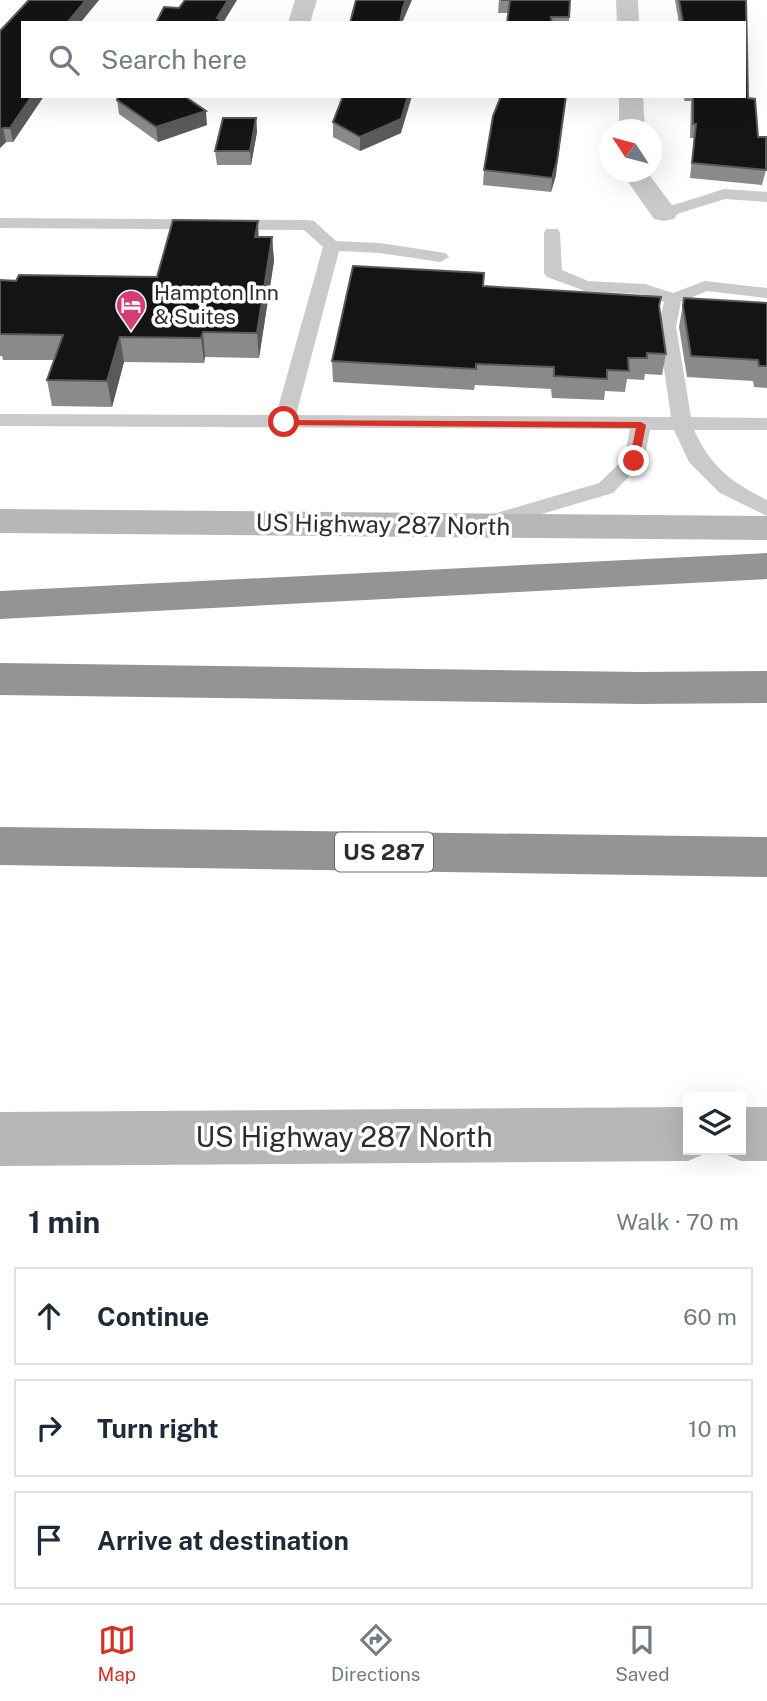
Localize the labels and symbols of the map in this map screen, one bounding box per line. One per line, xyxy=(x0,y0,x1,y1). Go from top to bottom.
north arrow xyxy=(599,119,662,182)
place label: Hampton Inn & Suites xyxy=(154,280,279,329)
hotel icon: Hampton Inn & Suites xyxy=(114,288,148,332)
route start xyxy=(268,406,299,437)
route end xyxy=(618,445,649,476)
street label: US Highway 287 North xyxy=(255,508,511,540)
road number: US 287 xyxy=(335,832,433,872)
street label: US Highway 287 North xyxy=(195,1120,493,1153)

